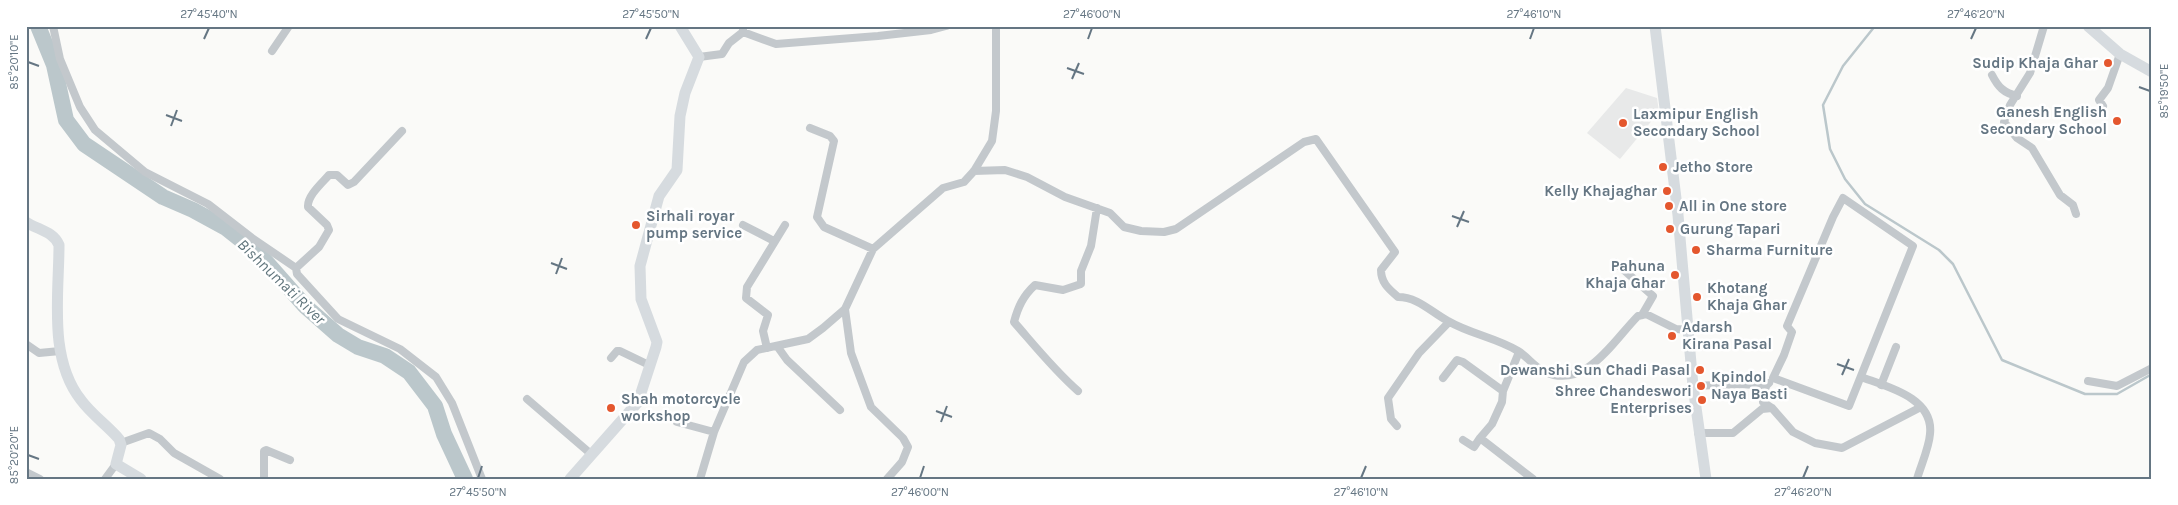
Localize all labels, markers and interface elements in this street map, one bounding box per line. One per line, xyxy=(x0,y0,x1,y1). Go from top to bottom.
text: 27°45'40"N xyxy=(180,7,238,21)
text: 27°45'50"N xyxy=(622,7,680,21)
text: 27°46'00"N xyxy=(1063,7,1121,21)
text: 27°46'10"N xyxy=(1507,7,1561,21)
text: 27°46'20"N xyxy=(1947,7,2005,21)
text: 85°20'10"E xyxy=(7,34,21,90)
place label: Sudip Khaja Ghar xyxy=(1972,54,2098,72)
marker: Sudip Khaja Ghar xyxy=(2102,57,2114,69)
text: 85°19'50"E xyxy=(2157,63,2171,119)
place label: Ganesh English Secondary School xyxy=(1980,103,2107,138)
place label: Laxmipur English Secondary School xyxy=(1633,105,1760,140)
marker: Ganesh English Secondary School xyxy=(2111,115,2123,127)
marker: Laxmipur English Secondary School xyxy=(1617,117,1629,129)
place label: Jetho Store xyxy=(1673,158,1753,176)
marker: Jetho Store xyxy=(1657,161,1669,173)
place label: Kelly Khajaghar xyxy=(1544,182,1657,200)
marker: Kelly Khajaghar xyxy=(1661,185,1673,197)
place label: All in One store xyxy=(1679,197,1787,215)
marker: All in One store xyxy=(1663,200,1675,212)
place label: Sirhali royar pump service xyxy=(646,207,742,242)
marker: Sirhali royar pump service xyxy=(630,219,642,231)
place label: Gurung Tapari xyxy=(1680,220,1781,238)
marker: Gurung Tapari xyxy=(1664,223,1676,235)
water label: Bishnumati River xyxy=(234,235,330,328)
place label: Sharma Furniture xyxy=(1706,241,1833,259)
marker: Sharma Furniture xyxy=(1690,244,1702,256)
place label: Pahuna Khaja Ghar xyxy=(1585,257,1665,292)
marker: Pahuna Khaja Ghar xyxy=(1669,269,1681,281)
place label: Khotang Khaja Ghar xyxy=(1707,279,1787,314)
marker: Khotang Khaja Ghar xyxy=(1691,291,1703,303)
place label: Adarsh Kirana Pasal xyxy=(1682,318,1772,353)
marker: Adarsh Kirana Pasal xyxy=(1666,330,1678,342)
place label: Dewanshi Sun Chadi Pasal xyxy=(1500,361,1690,379)
marker: Dewanshi Sun Chadi Pasal xyxy=(1694,364,1706,376)
place label: Kpindol Naya Basti xyxy=(1711,368,1788,403)
marker: Kpindol Naya Basti xyxy=(1695,380,1707,392)
place label: Shree Chandeswori Enterprises xyxy=(1555,382,1692,417)
place label: Shah motorcycle workshop xyxy=(621,390,741,425)
marker: Shree Chandeswori Enterprises xyxy=(1696,394,1708,406)
marker: Shah motorcycle workshop xyxy=(605,402,617,414)
text: 85°20'20"E xyxy=(7,426,21,484)
text: 27°45'50"N xyxy=(449,485,507,499)
text: 27°46'00"N xyxy=(891,485,949,499)
text: 27°46'10"N xyxy=(1334,485,1388,499)
text: 27°46'20"N xyxy=(1774,485,1832,499)

